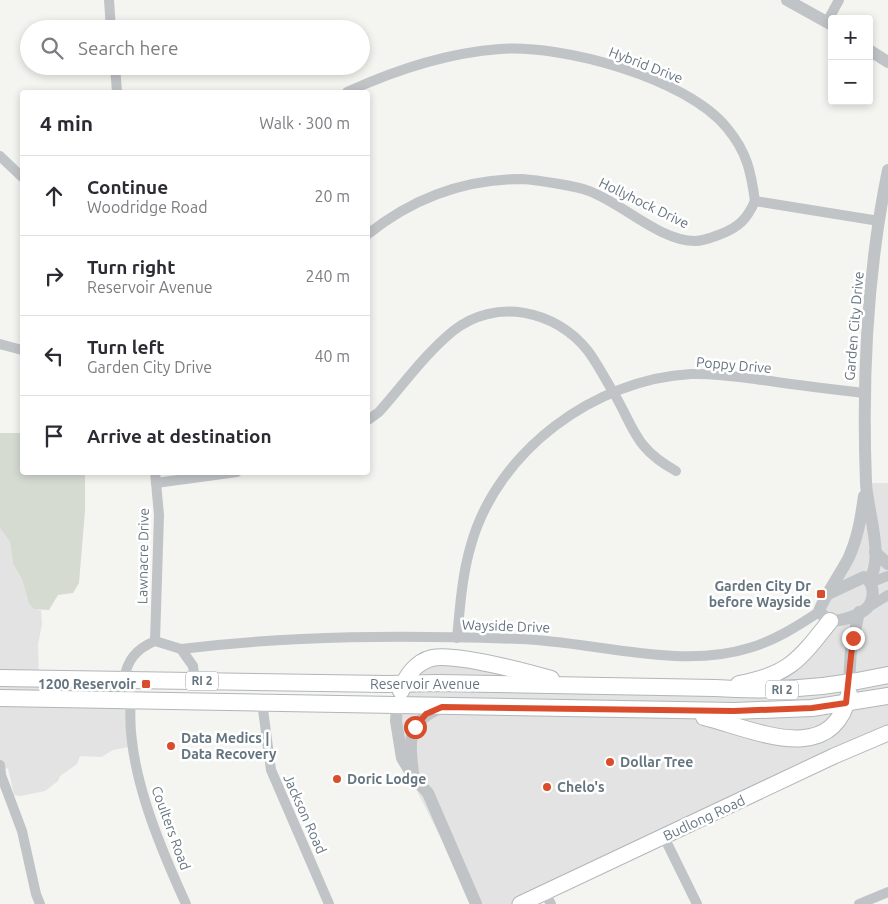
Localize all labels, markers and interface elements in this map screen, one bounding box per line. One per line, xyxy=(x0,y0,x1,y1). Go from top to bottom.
map controls xyxy=(828,15,873,105)
button: + xyxy=(828,15,873,60)
search box xyxy=(20,20,370,75)
icon: search xyxy=(38,34,66,62)
text: Search here xyxy=(78,37,178,59)
street label: Hybrid Drive xyxy=(607,44,685,86)
button: − xyxy=(828,60,873,105)
text: 4 min xyxy=(40,111,93,135)
text: Walk · 300 m xyxy=(259,114,350,132)
street label: Hollyhock Drive xyxy=(596,174,692,232)
text: Continue xyxy=(87,176,168,198)
icon: ahead xyxy=(40,182,68,210)
text: 20 m xyxy=(314,187,350,205)
text: Woodridge Road xyxy=(87,198,208,216)
text: Turn right xyxy=(87,256,175,278)
icon: right xyxy=(40,262,68,290)
text: 240 m xyxy=(305,267,350,285)
street label: Garden City Drive xyxy=(841,271,867,381)
text: Reservoir Avenue xyxy=(87,278,213,296)
text: Turn left xyxy=(87,336,165,358)
icon: left xyxy=(40,342,68,370)
text: 40 m xyxy=(314,347,350,365)
street label: Poppy Drive xyxy=(696,354,772,376)
text: Garden City Drive xyxy=(87,358,212,376)
icon: arrive xyxy=(40,422,68,450)
text: Arrive at destination xyxy=(87,425,272,447)
street label: Lawnacre Drive xyxy=(134,508,152,604)
place label: Garden City Dr before Wayside xyxy=(709,578,811,610)
marker: Garden City Dr before Wayside xyxy=(815,588,827,600)
street label: Wayside Drive xyxy=(462,616,550,636)
route end xyxy=(842,627,865,650)
road number: RI 2 xyxy=(186,671,218,690)
place label: 1200 Reservoir xyxy=(38,676,136,692)
street label: Reservoir Avenue xyxy=(370,676,480,692)
marker: 1200 Reservoir xyxy=(140,678,152,690)
road number: RI 2 xyxy=(766,680,798,700)
route start xyxy=(404,716,427,739)
place label: Data Medics | Data Recovery xyxy=(181,730,277,762)
marker: Data Medics | Data Recovery xyxy=(165,740,177,752)
place label: Dollar Tree xyxy=(620,754,693,770)
marker: Dollar Tree xyxy=(604,756,616,768)
place label: Doric Lodge xyxy=(347,771,426,787)
street label: Jackson Road xyxy=(280,772,330,856)
marker: Doric Lodge xyxy=(331,773,343,785)
place label: Chelo's xyxy=(557,779,605,795)
marker: Chelo's xyxy=(541,781,553,793)
street label: Coulters Road xyxy=(148,784,194,872)
street label: Budlong Road xyxy=(661,792,747,844)

